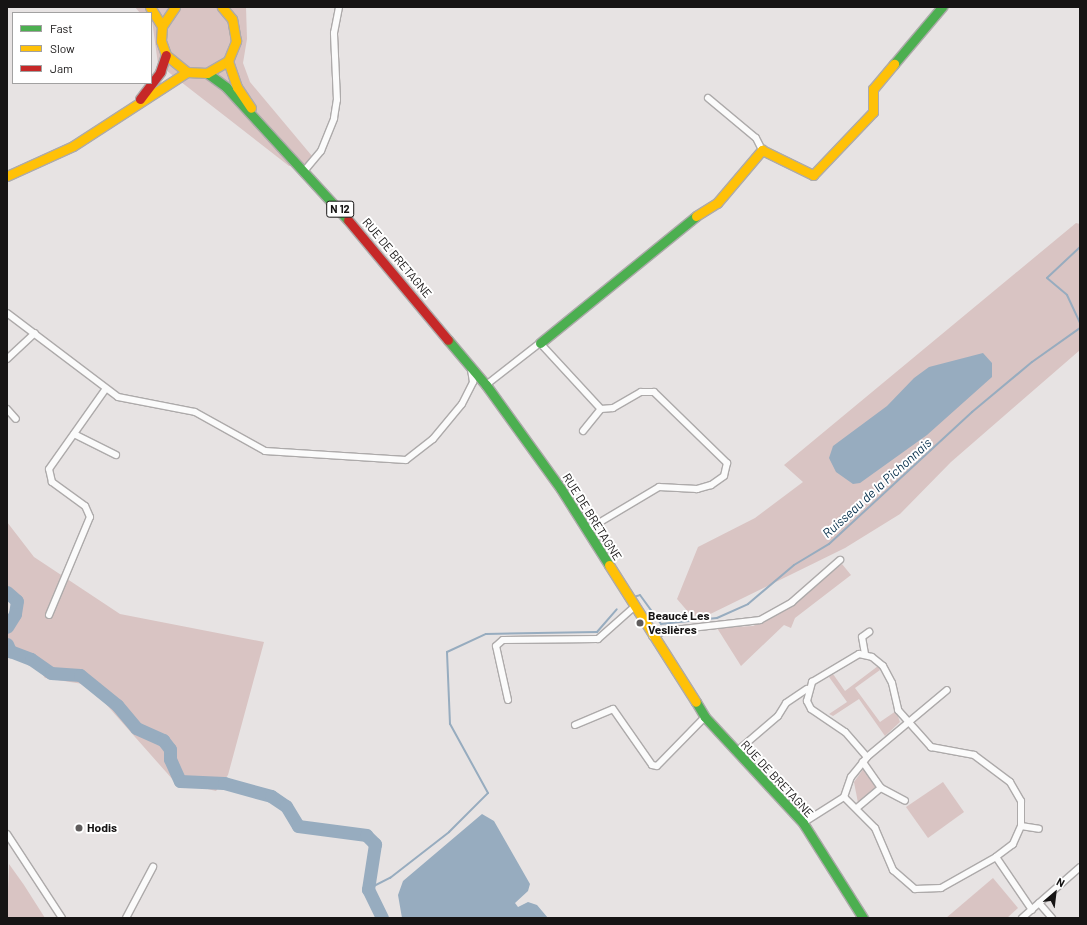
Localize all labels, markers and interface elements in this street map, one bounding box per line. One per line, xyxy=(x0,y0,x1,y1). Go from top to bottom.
legend xyxy=(12,12,152,84)
text: Fast xyxy=(50,21,73,35)
text: Slow xyxy=(50,41,75,55)
text: Jam xyxy=(50,61,73,75)
road number: N 12 xyxy=(326,200,354,218)
street label: RUE DE BRETAGNE xyxy=(359,215,435,301)
water label: Ruisseau de la Pichonnais xyxy=(819,435,935,541)
street label: RUE DE BRETAGNE xyxy=(559,471,625,563)
place label: Beaucé Les Veslières xyxy=(648,609,709,637)
marker: Beaucé Les Veslières xyxy=(635,618,645,628)
street label: RUE DE BRETAGNE xyxy=(738,738,816,820)
place label: Hodis xyxy=(87,821,117,835)
marker: Hodis xyxy=(74,823,84,833)
north arrow xyxy=(1035,873,1075,913)
text: N xyxy=(1055,875,1067,889)

